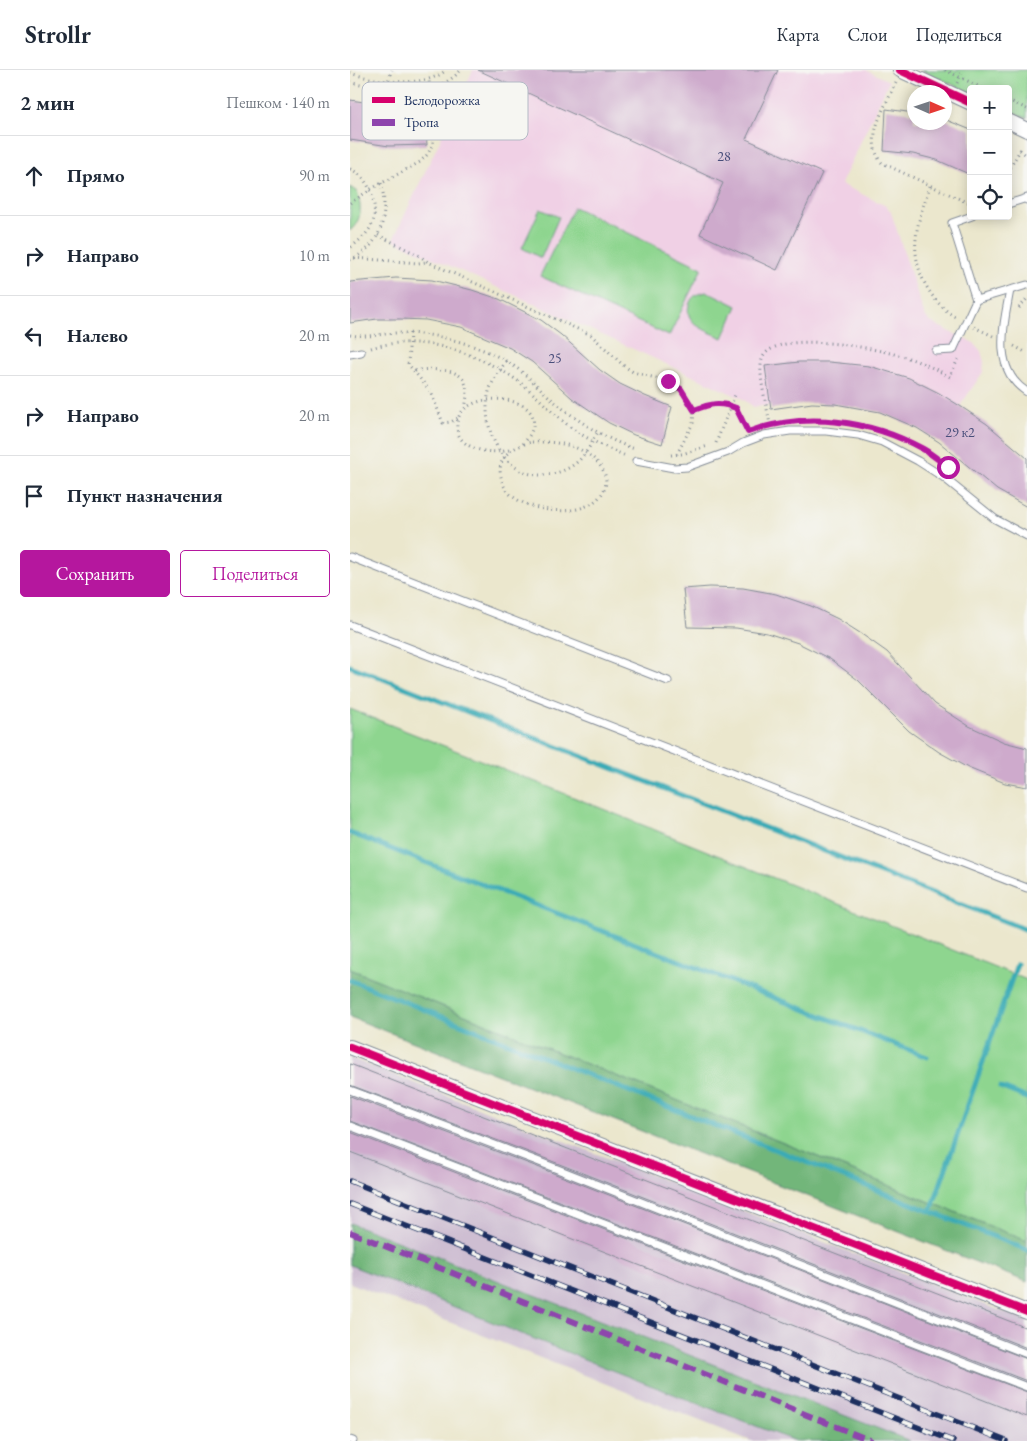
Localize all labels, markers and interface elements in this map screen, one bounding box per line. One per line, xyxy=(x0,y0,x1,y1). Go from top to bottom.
text: Strollr xyxy=(25,19,91,50)
text: Карта xyxy=(777,23,820,46)
text: Слои xyxy=(848,23,887,46)
text: Поделиться xyxy=(915,23,1002,46)
legend xyxy=(362,82,528,140)
north arrow xyxy=(907,85,952,130)
map controls xyxy=(967,85,1012,220)
button: + xyxy=(967,85,1012,130)
text: 2 мин xyxy=(20,89,75,116)
text: Велодорожка xyxy=(404,91,480,109)
text: Пешком · 140 m xyxy=(226,92,330,113)
text: Тропа xyxy=(404,113,439,131)
button: − xyxy=(967,130,1012,175)
house number: 28 xyxy=(717,147,731,165)
icon: ahead xyxy=(20,162,48,190)
text: Прямо xyxy=(67,163,125,188)
text: 90 m xyxy=(299,165,330,186)
button: locate xyxy=(967,175,1012,220)
icon: right xyxy=(20,242,48,270)
text: Направо xyxy=(67,243,139,268)
text: 10 m xyxy=(299,245,330,266)
icon: left xyxy=(20,322,48,350)
text: Налево xyxy=(67,323,128,348)
text: 20 m xyxy=(299,325,330,346)
house number: 25 xyxy=(548,349,562,367)
route end xyxy=(657,370,680,393)
icon: right xyxy=(20,402,48,430)
text: Направо xyxy=(67,403,139,428)
text: 20 m xyxy=(299,405,330,426)
house number: 29 к2 xyxy=(945,423,975,441)
route start xyxy=(937,456,960,479)
icon: arrive xyxy=(20,482,48,510)
text: Пункт назначения xyxy=(67,483,223,508)
button: Сохранить xyxy=(20,550,170,597)
button: Поделиться xyxy=(180,550,330,597)

